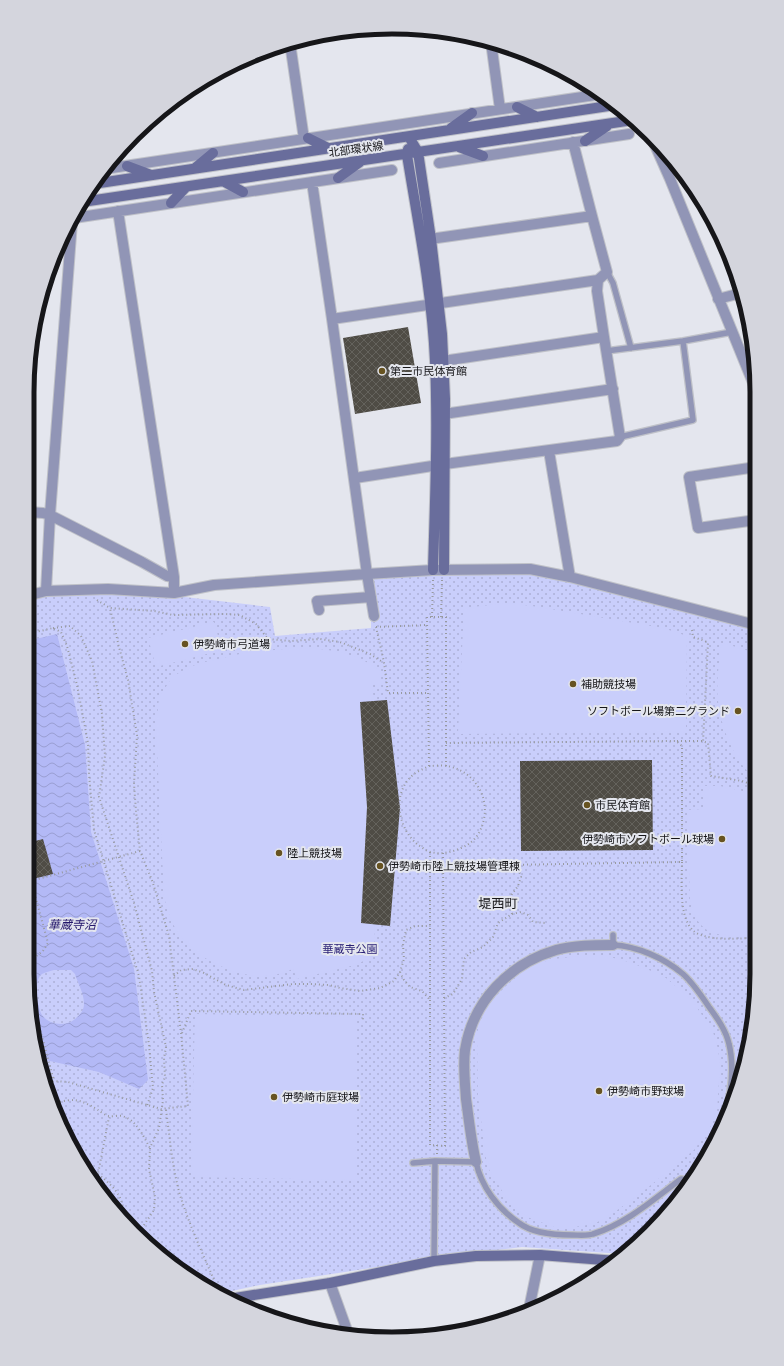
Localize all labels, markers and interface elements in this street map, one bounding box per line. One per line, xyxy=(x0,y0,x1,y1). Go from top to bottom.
street label: 北部環状線 xyxy=(328,139,384,160)
place label: 第二市民体育館 xyxy=(390,365,467,378)
marker: 第二市民体育館 xyxy=(377,366,387,376)
place label: 伊勢崎市弓道場 xyxy=(193,638,270,651)
marker: 伊勢崎市弓道場 xyxy=(180,639,190,649)
place label: 補助競技場 xyxy=(581,678,636,691)
marker: 補助競技場 xyxy=(568,679,578,689)
place label: ソフトボール場第二グランド xyxy=(587,705,730,718)
marker: ソフトボール場第二グランド xyxy=(733,706,743,716)
place label: 市民体育館 xyxy=(595,799,650,812)
marker: 市民体育館 xyxy=(582,800,592,810)
place label: 伊勢崎市ソフトボール球場 xyxy=(582,833,714,846)
marker: 伊勢崎市ソフトボール球場 xyxy=(717,834,727,844)
place label: 陸上競技場 xyxy=(287,847,342,860)
marker: 陸上競技場 xyxy=(274,848,284,858)
place label: 伊勢崎市陸上競技場管理棟 xyxy=(388,860,520,873)
marker: 伊勢崎市陸上競技場管理棟 xyxy=(375,861,385,871)
district label: 堤西町 xyxy=(478,896,518,911)
water label: 華蔵寺沼 xyxy=(48,918,98,932)
park label: 華蔵寺公園 xyxy=(323,943,378,956)
place label: 伊勢崎市野球場 xyxy=(607,1085,684,1098)
marker: 伊勢崎市野球場 xyxy=(594,1086,604,1096)
place label: 伊勢崎市庭球場 xyxy=(282,1091,359,1104)
marker: 伊勢崎市庭球場 xyxy=(269,1092,279,1102)

